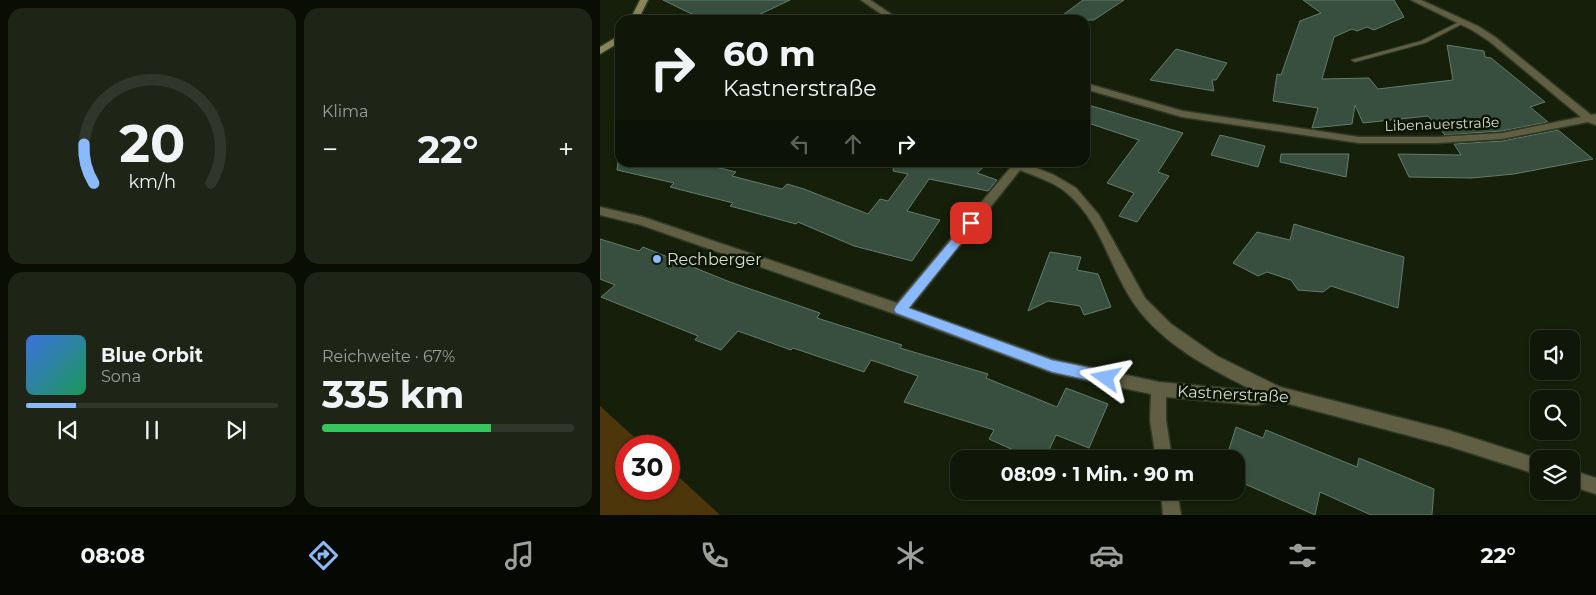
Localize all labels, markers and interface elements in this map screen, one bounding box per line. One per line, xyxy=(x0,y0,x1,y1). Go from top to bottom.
text: 60 m xyxy=(723,32,816,75)
icon: right xyxy=(640,35,705,100)
text: Kastnerstraße xyxy=(723,75,876,102)
text: Klima xyxy=(322,102,368,121)
text: 20 xyxy=(119,112,185,175)
street label: Libenauerstraße xyxy=(1384,113,1500,135)
text: 22° xyxy=(418,126,478,173)
icon: left xyxy=(786,130,814,158)
icon: ahead xyxy=(839,130,867,158)
icon: right xyxy=(892,130,920,158)
text: − xyxy=(322,132,338,166)
text: + xyxy=(558,132,574,166)
text: km/h xyxy=(128,171,176,192)
pin xyxy=(950,202,992,244)
icon: arrive xyxy=(957,209,985,237)
place label: Rechberger xyxy=(667,250,762,269)
marker: Rechberger xyxy=(651,253,663,265)
map controls xyxy=(1530,330,1580,500)
button: sound xyxy=(1530,330,1580,380)
text: Blue Orbit xyxy=(101,344,203,367)
text: Reichweite · 67% xyxy=(322,347,455,366)
position arrow xyxy=(1079,351,1131,403)
text: Sona xyxy=(101,367,141,386)
text: 335 km xyxy=(322,371,464,418)
street label: Kastnerstraße xyxy=(1177,382,1289,406)
button: search xyxy=(1530,390,1580,440)
icon: previous xyxy=(54,416,82,444)
icon: pause xyxy=(138,416,166,444)
icon: next xyxy=(222,416,250,444)
speed limit sign: 30 xyxy=(615,435,680,500)
button: layers xyxy=(1530,450,1580,500)
text: 08:09 · 1 Min. · 90 m xyxy=(1001,463,1194,486)
icon: directions xyxy=(306,538,341,573)
icon: music xyxy=(502,538,537,573)
icon: phone xyxy=(697,538,732,573)
icon: climate xyxy=(893,538,928,573)
icon: car xyxy=(1089,538,1124,573)
icon: filters xyxy=(1285,538,1320,573)
text: 08:08 xyxy=(80,542,145,569)
text: 22° xyxy=(1480,542,1516,569)

